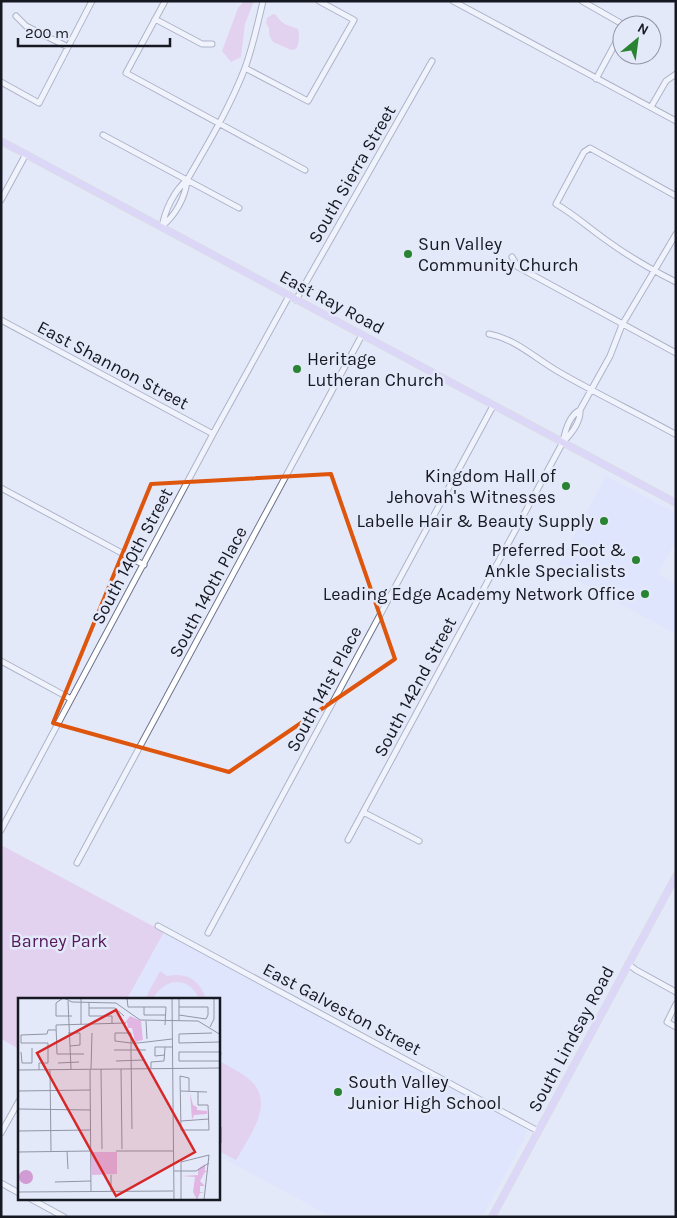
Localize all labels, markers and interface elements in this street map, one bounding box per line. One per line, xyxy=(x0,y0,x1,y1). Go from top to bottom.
scale bar xyxy=(18,15,170,47)
north arrow xyxy=(612,15,662,65)
text: N xyxy=(635,19,652,39)
text: 200 m xyxy=(25,24,69,42)
street label: South Sierra Street xyxy=(304,101,401,247)
place label: Sun Valley Community Church xyxy=(418,233,579,276)
marker: Sun Valley Community Church xyxy=(402,248,414,260)
street label: East Ray Road xyxy=(276,265,388,339)
street label: East Shannon Street xyxy=(34,316,193,414)
place label: Heritage Lutheran Church xyxy=(307,348,444,391)
marker: Heritage Lutheran Church xyxy=(291,363,303,375)
place label: Kingdom Hall of Jehovah's Witnesses xyxy=(387,465,557,508)
marker: Kingdom Hall of Jehovah's Witnesses xyxy=(560,480,572,492)
street label: South 140th Street xyxy=(87,484,177,628)
place label: Labelle Hair & Beauty Supply xyxy=(356,510,595,532)
marker: Labelle Hair & Beauty Supply xyxy=(598,515,610,527)
street label: South 140th Place xyxy=(164,523,252,661)
place label: Preferred Foot & Ankle Specialists xyxy=(485,539,626,582)
marker: Preferred Foot & Ankle Specialists xyxy=(630,554,642,566)
place label: Leading Edge Academy Network Office xyxy=(323,583,635,605)
marker: Leading Edge Academy Network Office xyxy=(639,588,651,600)
street label: South 142nd Street xyxy=(369,613,461,761)
street label: South 141st Place xyxy=(282,622,366,756)
park label: Barney Park xyxy=(11,930,107,952)
street label: East Galveston Street xyxy=(259,958,425,1060)
street label: South Lindsay Road xyxy=(523,962,619,1116)
inset map xyxy=(18,998,220,1200)
place label: South Valley Junior High School xyxy=(348,1071,501,1114)
marker: South Valley Junior High School xyxy=(332,1086,344,1098)

